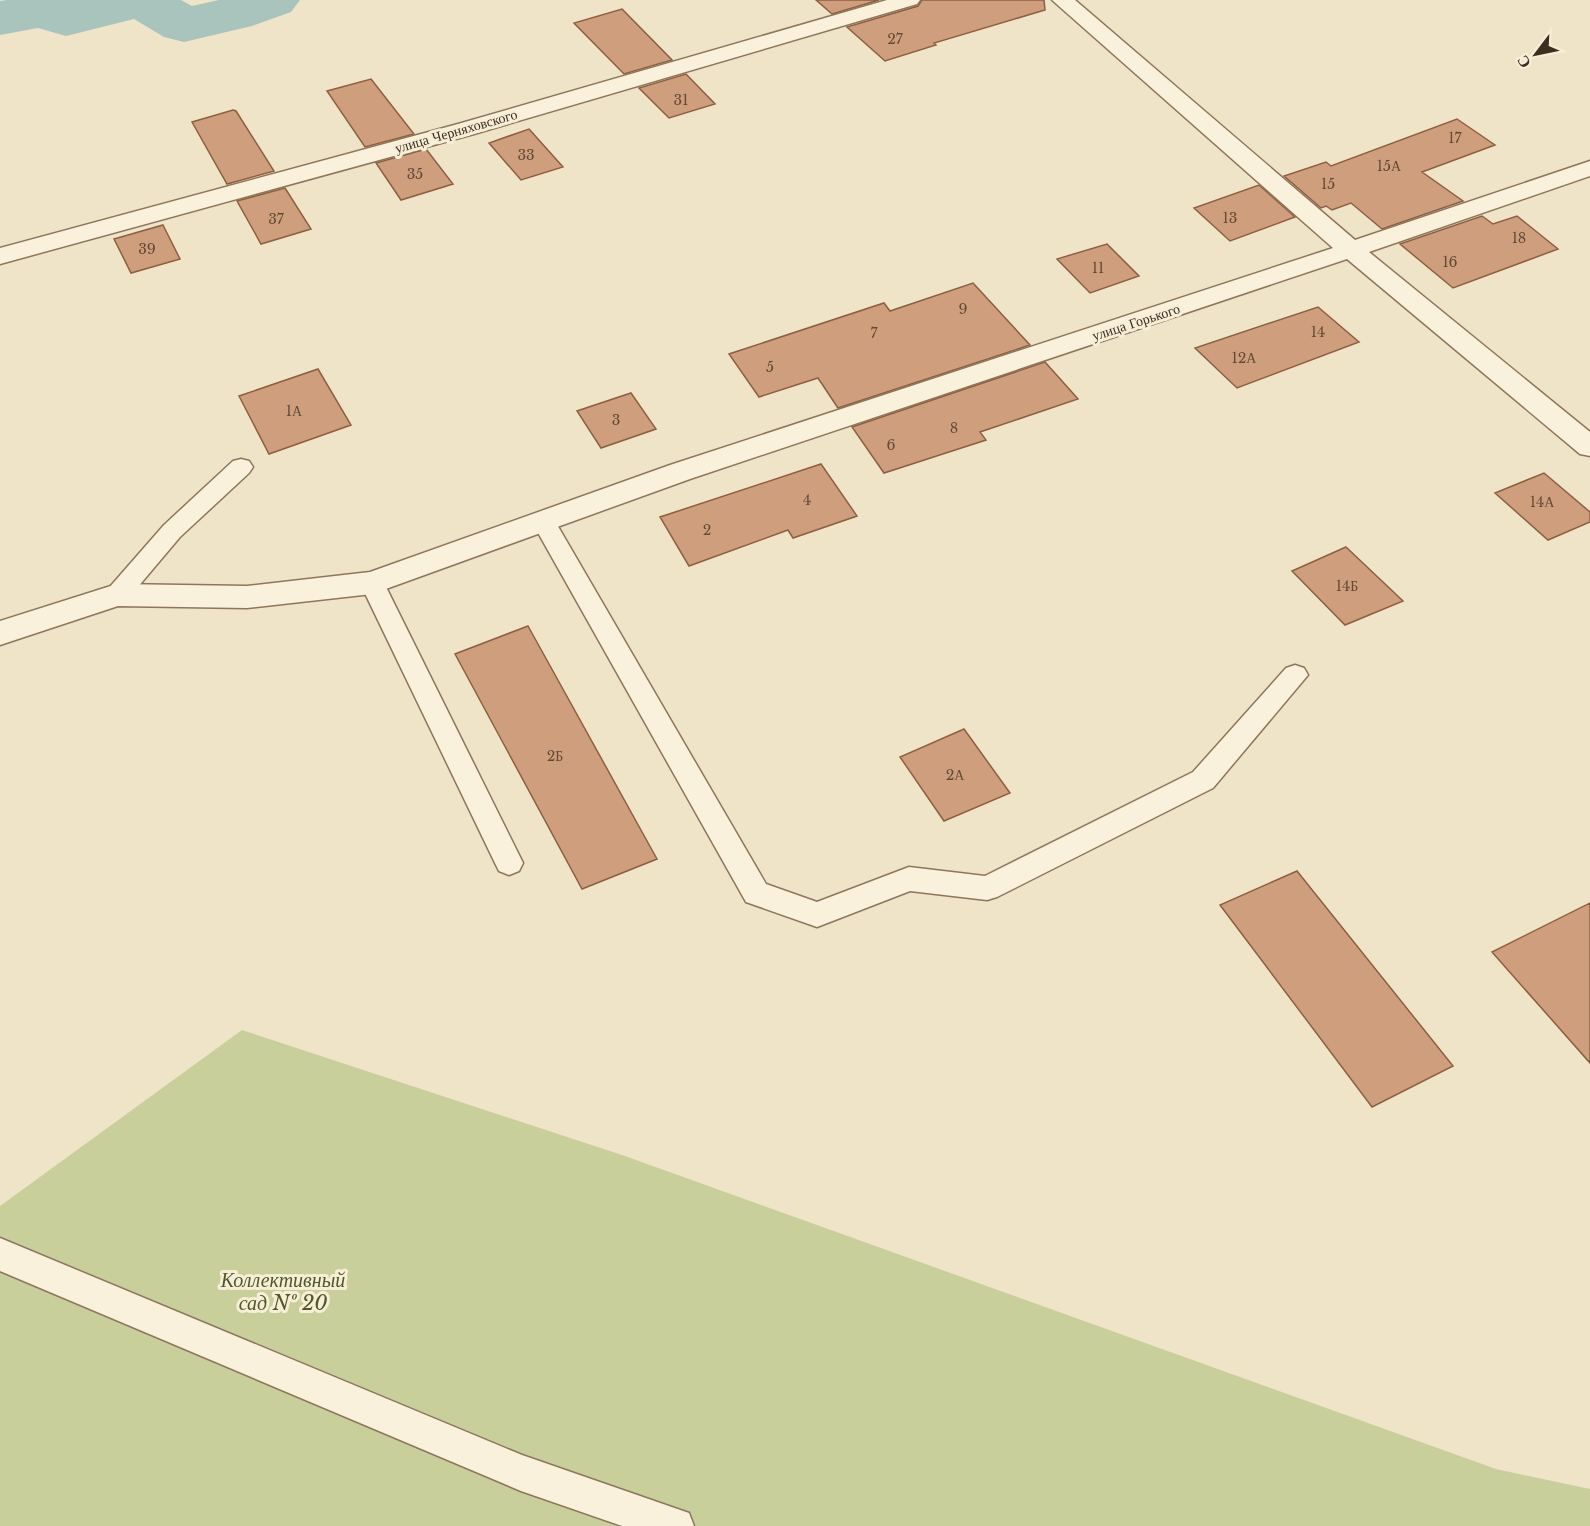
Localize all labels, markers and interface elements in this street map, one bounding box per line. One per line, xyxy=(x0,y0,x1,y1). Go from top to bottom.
north arrow xyxy=(1506,24,1566,84)
house number: 27 xyxy=(887,30,904,48)
text: С xyxy=(1512,52,1535,72)
house number: 31 xyxy=(674,91,688,109)
street label: улица Черняховского xyxy=(393,105,519,157)
house number: 17 xyxy=(1448,129,1463,147)
house number: 33 xyxy=(517,146,535,164)
house number: 15А xyxy=(1377,157,1402,175)
house number: 35 xyxy=(407,165,423,183)
house number: 15 xyxy=(1321,175,1335,193)
house number: 13 xyxy=(1223,209,1237,227)
house number: 37 xyxy=(268,210,285,228)
house number: 18 xyxy=(1512,229,1526,247)
house number: 39 xyxy=(138,240,156,258)
house number: 16 xyxy=(1442,253,1458,271)
house number: 11 xyxy=(1092,259,1104,277)
street label: улица Горького xyxy=(1090,299,1182,345)
house number: 9 xyxy=(958,300,968,318)
house number: 14 xyxy=(1311,323,1325,341)
house number: 7 xyxy=(870,324,878,342)
house number: 12А xyxy=(1232,349,1257,367)
house number: 5 xyxy=(766,358,774,376)
house number: 1А xyxy=(286,402,303,420)
house number: 3 xyxy=(612,411,620,429)
house number: 8 xyxy=(950,419,958,437)
house number: 6 xyxy=(886,436,896,454)
house number: 4 xyxy=(803,491,811,509)
house number: 14А xyxy=(1530,493,1555,511)
house number: 2 xyxy=(703,521,711,539)
house number: 14Б xyxy=(1336,577,1358,595)
house number: 2Б xyxy=(547,747,563,765)
house number: 2А xyxy=(946,766,965,784)
park label: Коллективный сад № 20 xyxy=(220,1268,345,1315)

